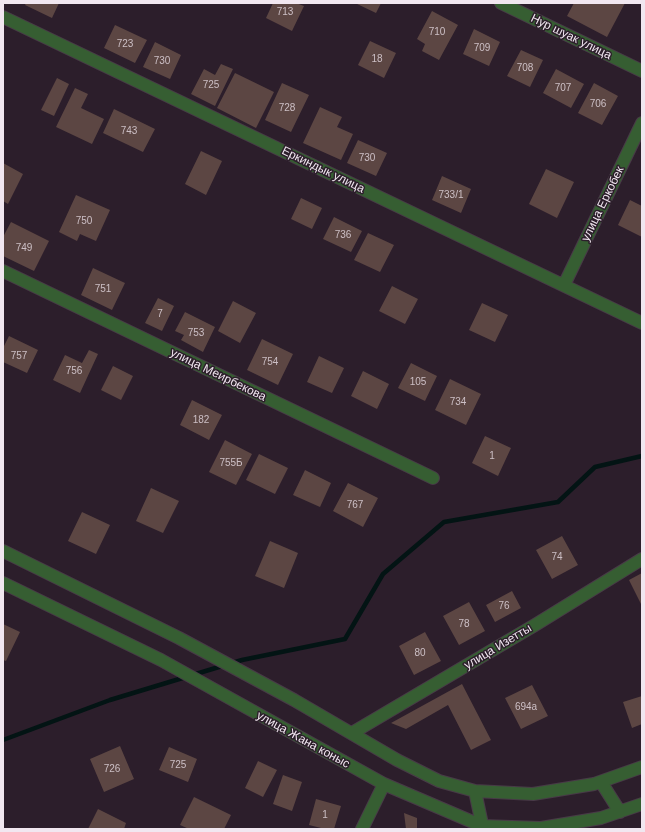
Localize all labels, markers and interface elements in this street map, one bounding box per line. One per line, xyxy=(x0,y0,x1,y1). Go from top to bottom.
house number: 713 xyxy=(277,6,293,18)
street label: Нур шуак улица xyxy=(528,11,614,63)
house number: 710 xyxy=(429,26,445,38)
house number: 723 xyxy=(117,38,133,50)
house number: 709 xyxy=(474,42,490,54)
house number: 18 xyxy=(371,53,383,65)
house number: 730 xyxy=(154,55,170,67)
house number: 708 xyxy=(517,62,533,74)
house number: 725 xyxy=(203,79,219,91)
house number: 707 xyxy=(555,82,571,94)
house number: 706 xyxy=(590,98,606,110)
house number: 728 xyxy=(279,102,295,114)
house number: 743 xyxy=(121,125,137,137)
street label: Еркиндык улица xyxy=(279,144,367,196)
house number: 730 xyxy=(359,152,375,164)
street label: улица Еркобек xyxy=(579,164,627,244)
house number: 733/1 xyxy=(438,189,464,201)
house number: 750 xyxy=(76,215,92,227)
house number: 736 xyxy=(335,229,351,241)
house number: 749 xyxy=(16,242,32,254)
house number: 751 xyxy=(95,283,111,295)
house number: 7 xyxy=(157,308,163,320)
house number: 753 xyxy=(188,327,204,339)
street label: улица Меирбекова xyxy=(168,346,268,404)
house number: 757 xyxy=(11,350,27,362)
house number: 754 xyxy=(262,356,278,368)
house number: 756 xyxy=(66,365,82,377)
house number: 105 xyxy=(410,376,426,388)
house number: 734 xyxy=(450,396,466,408)
house number: 182 xyxy=(193,414,209,426)
house number: 1 xyxy=(489,450,495,462)
house number: 755Б xyxy=(219,457,243,469)
house number: 767 xyxy=(347,499,363,511)
house number: 74 xyxy=(551,551,563,563)
house number: 76 xyxy=(498,600,510,612)
house number: 78 xyxy=(458,618,470,630)
street label: улица Изетты xyxy=(462,621,534,673)
house number: 80 xyxy=(414,647,426,659)
house number: 694а xyxy=(515,701,537,713)
street label: улица Жана коныс xyxy=(254,708,352,772)
house number: 725 xyxy=(170,759,186,771)
house number: 726 xyxy=(104,763,120,775)
house number: 1 xyxy=(322,809,328,821)

